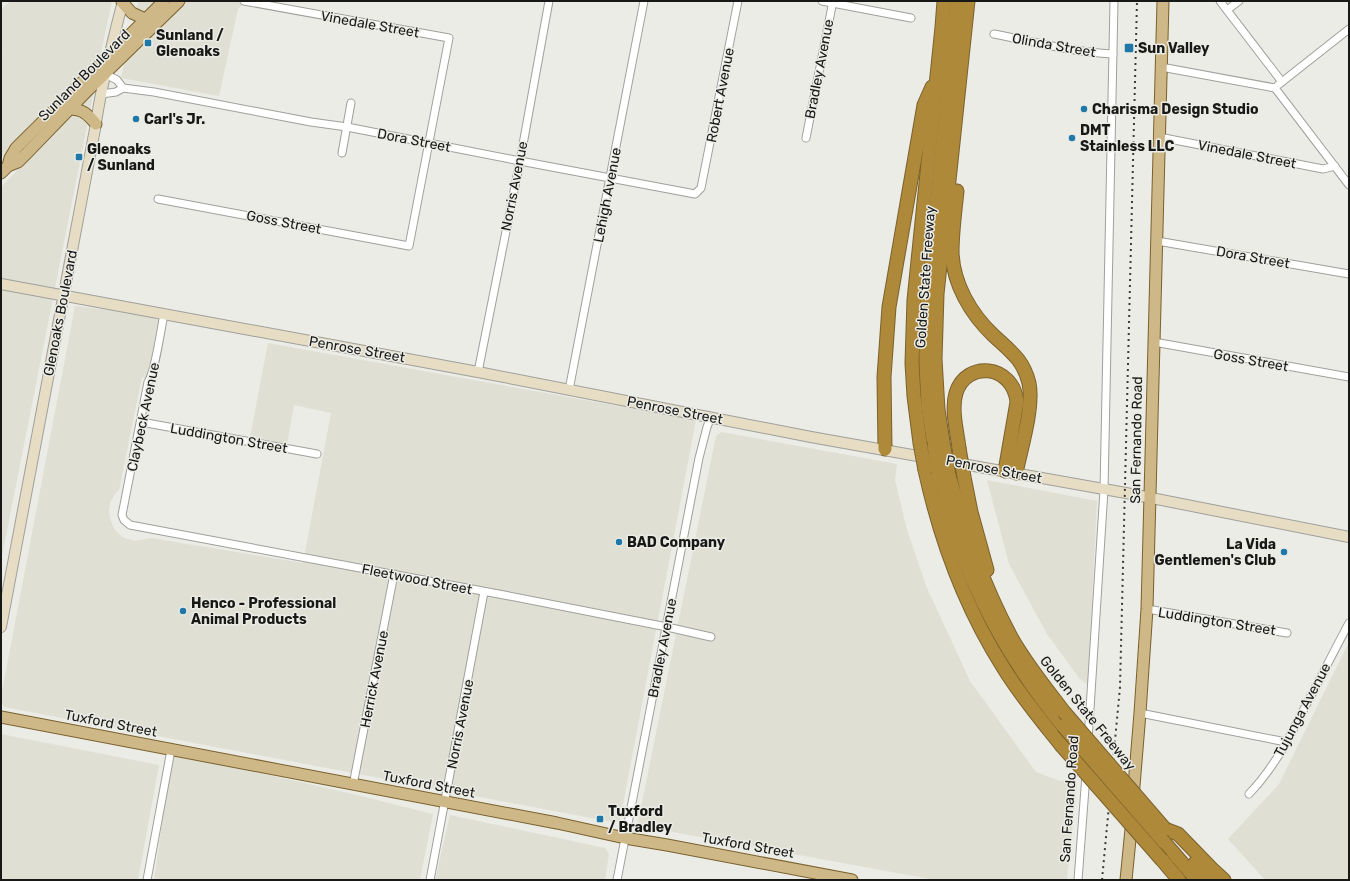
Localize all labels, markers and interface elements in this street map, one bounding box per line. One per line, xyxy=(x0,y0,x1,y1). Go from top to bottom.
street label: Vinedale Street xyxy=(319,7,421,42)
street label: Bradley Avenue xyxy=(802,18,838,120)
street label: Sunland Boulevard xyxy=(35,26,134,125)
place label: Sunland / Glenoaks xyxy=(156,27,224,60)
street label: Olinda Street xyxy=(1011,30,1098,61)
marker: Sunland / Glenoaks xyxy=(143,38,153,48)
place label: Sun Valley xyxy=(1138,40,1210,57)
marker: Sun Valley xyxy=(1123,42,1135,54)
street label: Robert Avenue xyxy=(703,46,738,144)
place label: Charisma Design Studio xyxy=(1092,101,1259,118)
marker: Charisma Design Studio xyxy=(1079,104,1089,114)
place label: Carl's Jr. xyxy=(144,111,205,128)
marker: Carl's Jr. xyxy=(131,114,141,124)
place label: DMT Stainless LLC xyxy=(1080,122,1174,155)
street label: Dora Street xyxy=(376,125,453,156)
marker: DMT Stainless LLC xyxy=(1067,133,1077,143)
street label: Vinedale Street xyxy=(1196,137,1298,172)
street label: Norris Avenue xyxy=(497,140,532,232)
place label: Glenoaks / Sunland xyxy=(87,141,155,174)
street label: Lehigh Avenue xyxy=(590,146,625,244)
marker: Glenoaks / Sunland xyxy=(74,152,84,162)
street label: Golden State Freeway xyxy=(912,205,939,349)
street label: Goss Street xyxy=(245,207,323,238)
street label: Dora Street xyxy=(1215,243,1292,272)
street label: Glenoaks Boulevard xyxy=(40,249,81,378)
street label: Penrose Street xyxy=(308,333,407,366)
street label: Goss Street xyxy=(1212,346,1290,376)
street label: Claybeck Avenue xyxy=(124,361,163,473)
street label: San Fernando Road xyxy=(1127,376,1146,504)
street label: Penrose Street xyxy=(626,393,725,428)
street label: Luddington Street xyxy=(169,420,289,457)
street label: Penrose Street xyxy=(945,452,1044,487)
place label: BAD Company xyxy=(627,534,726,551)
place label: La Vida Gentlemen's Club xyxy=(1154,536,1276,569)
marker: BAD Company xyxy=(614,537,624,547)
marker: La Vida Gentlemen's Club xyxy=(1279,547,1289,557)
street label: Fleetwood Street xyxy=(360,560,474,599)
place label: Henco - Professional Animal Products xyxy=(191,595,336,628)
street label: Bradley Avenue xyxy=(645,597,681,699)
street label: Luddington Street xyxy=(1157,604,1277,639)
marker: Henco - Professional Animal Products xyxy=(178,606,188,616)
street label: Herrick Avenue xyxy=(357,629,392,729)
street label: Golden State Freeway xyxy=(1036,653,1139,774)
street label: Tujunga Avenue xyxy=(1270,660,1334,760)
street label: Norris Avenue xyxy=(443,678,478,770)
street label: Tuxford Street xyxy=(63,706,159,741)
street label: San Fernando Road xyxy=(1057,735,1082,863)
street label: Tuxford Street xyxy=(381,767,477,802)
place label: Tuxford / Bradley xyxy=(608,803,673,836)
marker: Tuxford / Bradley xyxy=(595,814,605,824)
street label: Tuxford Street xyxy=(700,829,796,862)

